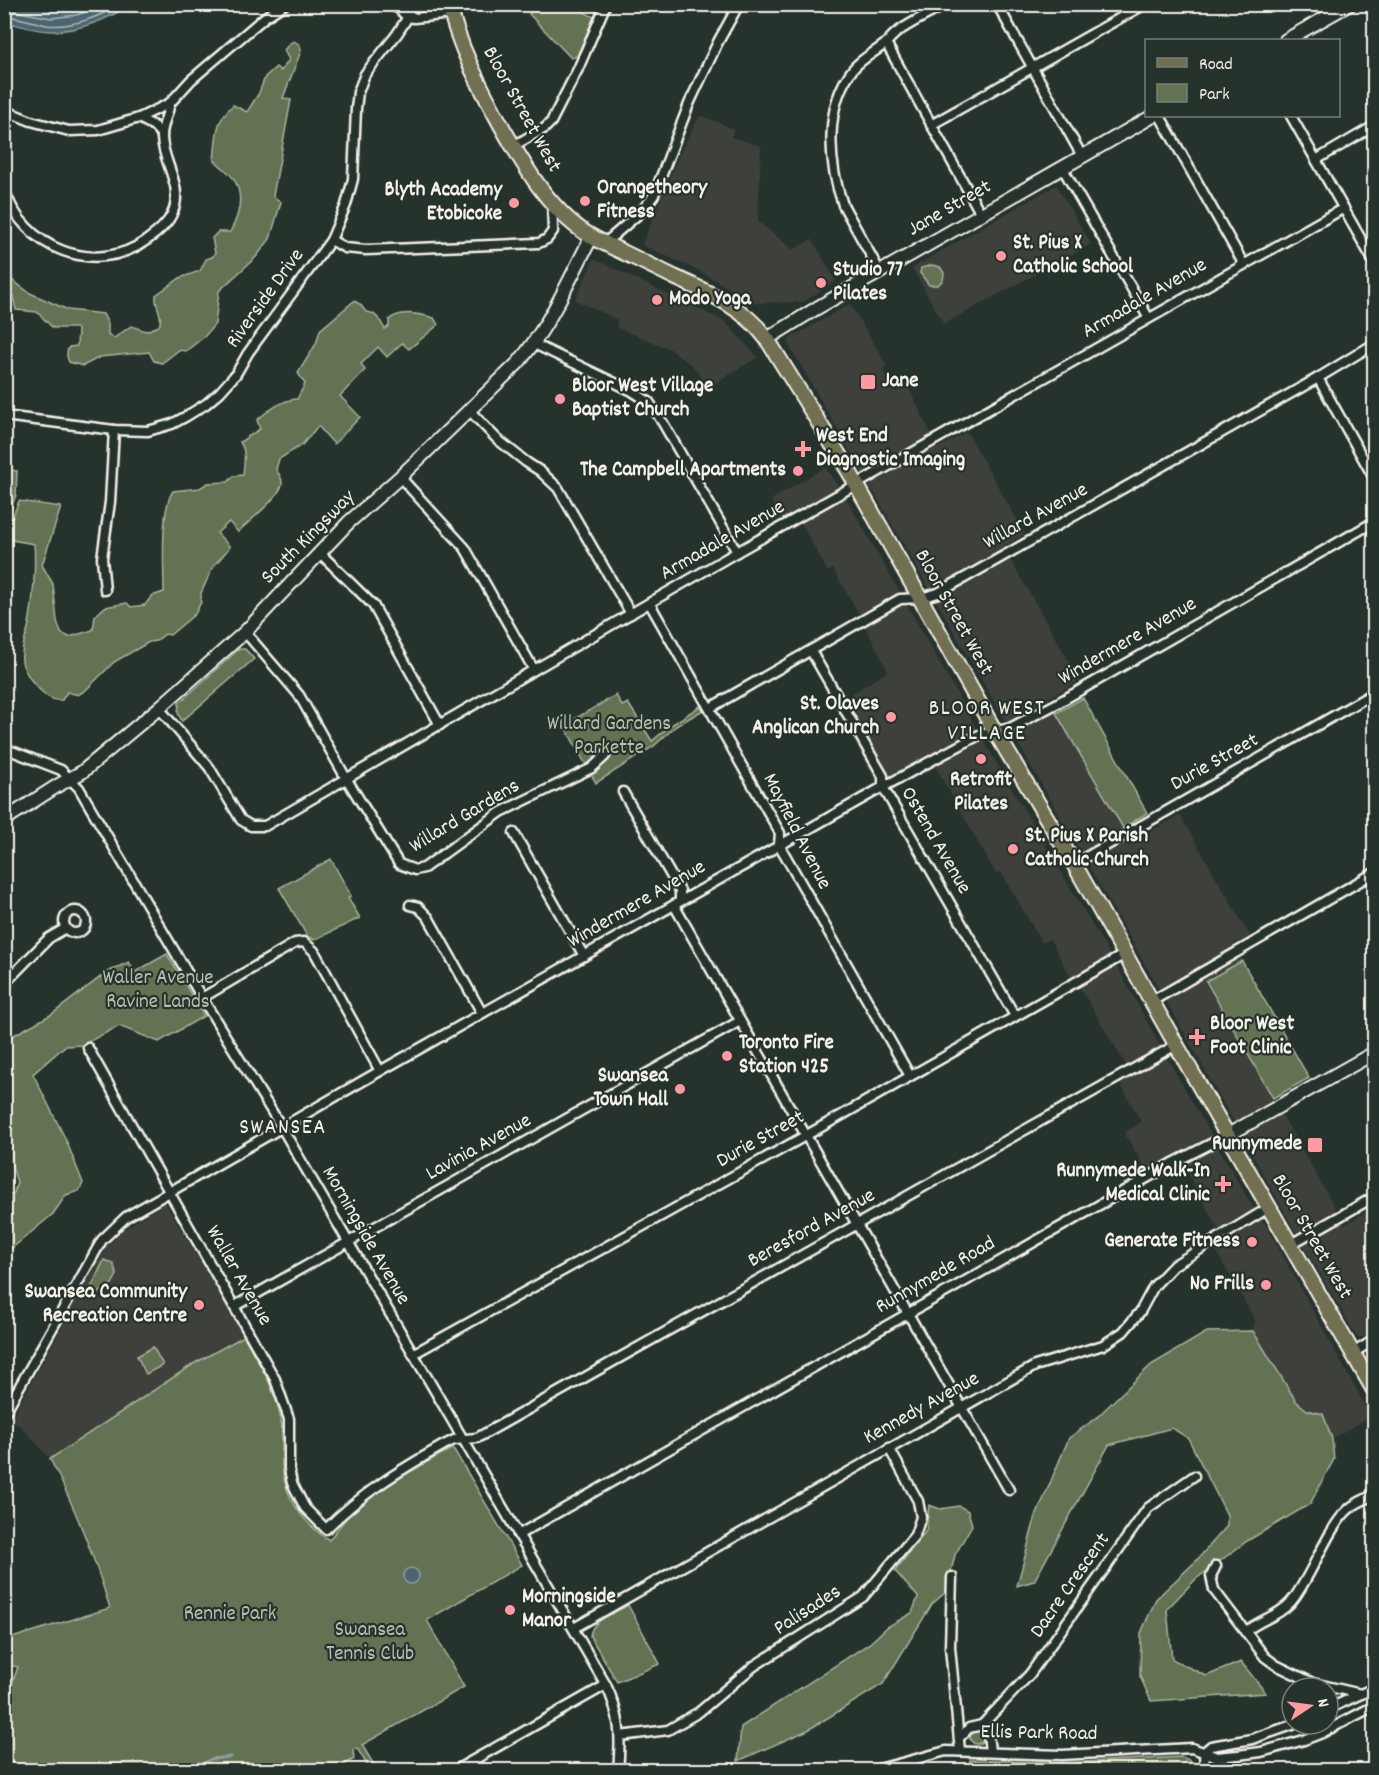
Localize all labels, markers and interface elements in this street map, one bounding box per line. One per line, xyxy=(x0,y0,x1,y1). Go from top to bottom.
legend xyxy=(1145,39,1340,117)
street label: Bloor Street West xyxy=(474,42,568,179)
text: Road xyxy=(1199,53,1233,78)
text: Park xyxy=(1199,83,1230,108)
street label: Jane Street xyxy=(903,173,998,245)
place label: Orangetheory Fitness xyxy=(597,174,709,228)
place label: Blyth Academy Etobicoke xyxy=(385,176,503,230)
marker: Orangetheory Fitness xyxy=(578,194,592,208)
marker: Blyth Academy Etobicoke xyxy=(507,196,521,210)
place label: St. Pius X Catholic School xyxy=(1013,229,1134,283)
street label: Riverside Drive xyxy=(220,243,312,355)
marker: St. Pius X Catholic School xyxy=(994,249,1008,263)
street label: Armadale Avenue xyxy=(1077,251,1213,347)
place label: Studio 77 Pilates xyxy=(833,256,903,310)
marker: Studio 77 Pilates xyxy=(814,276,828,290)
place label: Modo Yoga xyxy=(669,285,752,315)
marker: Modo Yoga xyxy=(650,293,664,307)
place label: Jane xyxy=(882,367,918,397)
place label: Bloor West Village Baptist Church xyxy=(572,372,713,426)
marker: Jane xyxy=(859,373,877,391)
marker: Bloor West Village Baptist Church xyxy=(553,392,567,406)
place label: West End Diagnostic Imaging xyxy=(816,422,965,476)
marker: West End Diagnostic Imaging xyxy=(794,440,812,458)
place label: The Campbell Apartments xyxy=(580,456,786,486)
marker: The Campbell Apartments xyxy=(791,464,805,478)
street label: Willard Avenue xyxy=(978,476,1094,558)
street label: South Kingsway xyxy=(255,484,363,592)
street label: Armadale Avenue xyxy=(655,493,791,589)
street label: Bloor Street West xyxy=(906,545,1000,682)
street label: Windermere Avenue xyxy=(1053,590,1203,694)
place label: St. Olaves Anglican Church xyxy=(752,690,879,744)
district label: BLOOR WEST VILLAGE xyxy=(929,694,1045,750)
park label: Willard Gardens Parkette xyxy=(547,710,671,764)
marker: St. Olaves Anglican Church xyxy=(884,710,898,724)
street label: Durie Street xyxy=(1165,726,1265,800)
marker: Retrofit Pilates xyxy=(974,752,988,766)
place label: Retrofit Pilates xyxy=(950,766,1012,820)
street label: Mayfield Avenue xyxy=(754,769,838,895)
street label: Willard Gardens xyxy=(404,772,526,862)
street label: Ostend Avenue xyxy=(892,782,978,900)
place label: St. Pius X Parish Catholic Church xyxy=(1025,822,1149,876)
marker: St. Pius X Parish Catholic Church xyxy=(1006,842,1020,856)
street label: Windermere Avenue xyxy=(562,853,712,957)
park label: Waller Avenue Ravine Lands xyxy=(102,964,214,1018)
place label: Bloor West Foot Clinic xyxy=(1210,1010,1294,1064)
marker: Bloor West Foot Clinic xyxy=(1188,1028,1206,1046)
place label: Toronto Fire Station 425 xyxy=(739,1029,834,1083)
marker: Toronto Fire Station 425 xyxy=(720,1049,734,1063)
place label: Swansea Town Hall xyxy=(594,1062,669,1116)
marker: Swansea Town Hall xyxy=(673,1082,687,1096)
street label: Durie Street xyxy=(711,1103,811,1177)
street label: Lavinia Avenue xyxy=(421,1107,537,1189)
district label: SWANSEA xyxy=(239,1113,327,1144)
place label: Runnymede xyxy=(1212,1130,1302,1160)
marker: Runnymede xyxy=(1306,1136,1324,1154)
place label: Runnymede Walk-In Medical Clinic xyxy=(1056,1157,1211,1211)
street label: Morningside Avenue xyxy=(313,1161,417,1311)
street label: Bloor Street West xyxy=(1263,1169,1359,1305)
marker: Runnymede Walk-In Medical Clinic xyxy=(1214,1175,1232,1193)
street label: Beresford Avenue xyxy=(743,1182,881,1276)
street label: Waller Avenue xyxy=(197,1220,279,1332)
place label: Generate Fitness xyxy=(1104,1227,1240,1257)
street label: Runnymede Road xyxy=(870,1230,1002,1322)
marker: Generate Fitness xyxy=(1245,1235,1259,1249)
place label: No Frills xyxy=(1190,1270,1254,1300)
place label: Swansea Community Recreation Centre xyxy=(25,1278,188,1332)
marker: No Frills xyxy=(1259,1278,1273,1292)
marker: Swansea Community Recreation Centre xyxy=(192,1298,206,1312)
street label: Kennedy Avenue xyxy=(859,1365,985,1453)
street label: Dacre Crescent xyxy=(1024,1527,1119,1645)
street label: Palisades xyxy=(768,1578,848,1644)
place label: Morningside Manor xyxy=(522,1583,616,1637)
park label: Rennie Park xyxy=(184,1600,276,1630)
marker: Morningside Manor xyxy=(503,1603,517,1617)
park label: Swansea Tennis Club xyxy=(326,1616,414,1670)
north arrow xyxy=(1280,1676,1340,1736)
text: N xyxy=(1310,1697,1334,1710)
street label: Ellis Park Road xyxy=(980,1718,1098,1750)

